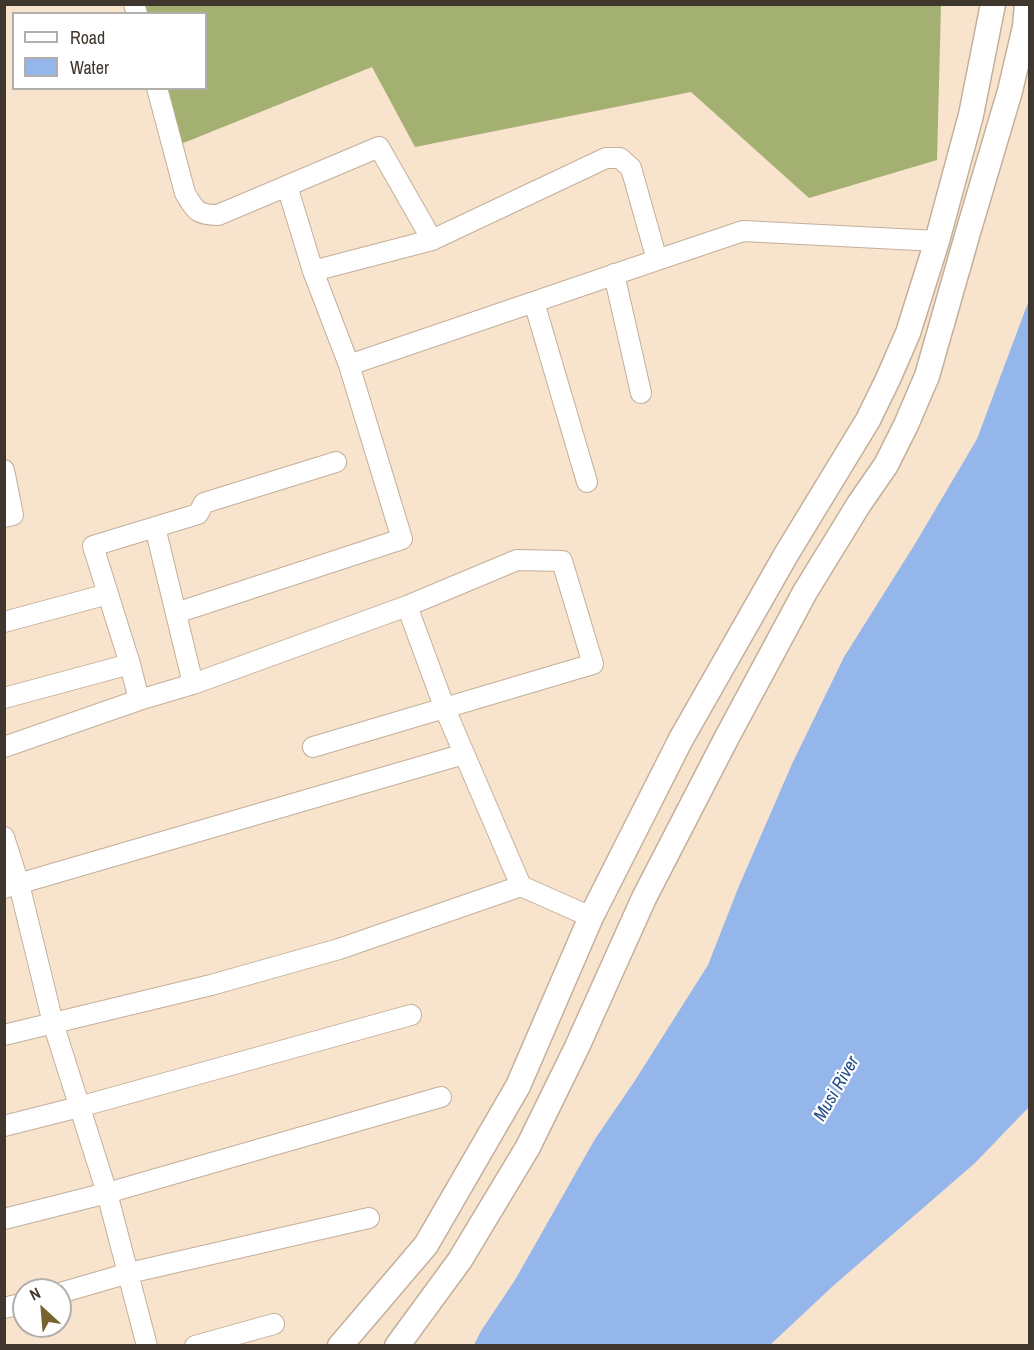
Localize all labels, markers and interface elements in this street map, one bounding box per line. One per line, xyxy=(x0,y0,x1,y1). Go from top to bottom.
legend xyxy=(12,12,207,90)
text: Road xyxy=(70,25,105,50)
text: Water xyxy=(70,55,109,80)
water label: Musi River xyxy=(810,1053,864,1125)
north arrow xyxy=(12,1278,72,1338)
text: N xyxy=(26,1282,44,1306)

